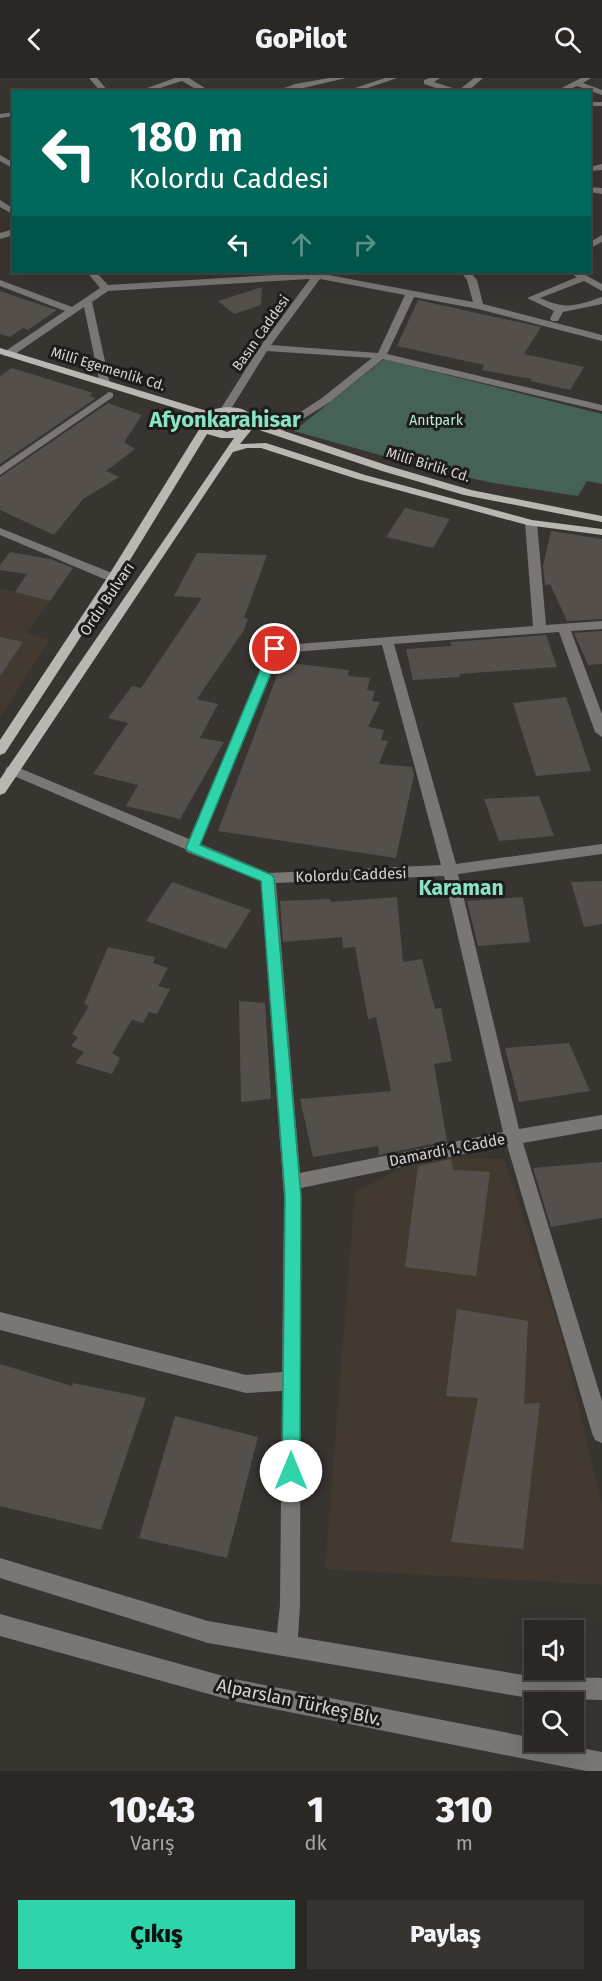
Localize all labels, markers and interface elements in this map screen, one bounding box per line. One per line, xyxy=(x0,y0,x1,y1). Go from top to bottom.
icon: back xyxy=(18,23,51,56)
text: GoPilot xyxy=(255,23,347,55)
icon: search xyxy=(551,23,584,56)
text: 180 m xyxy=(129,112,243,162)
icon: left xyxy=(30,114,108,192)
text: Kolordu Caddesi xyxy=(129,163,329,195)
icon: left xyxy=(222,228,255,261)
icon: ahead xyxy=(285,228,318,261)
icon: right xyxy=(348,228,381,261)
street label: Basın Caddesi xyxy=(229,292,293,374)
street label: Millî Egemenlik Cd. xyxy=(49,344,167,394)
district label: Afyonkarahisar xyxy=(148,406,301,433)
park label: Anıtpark xyxy=(409,412,464,429)
street label: Millî Birlik Cd. xyxy=(384,444,472,486)
street label: Ordu Bulvarı xyxy=(76,559,138,639)
pin xyxy=(249,623,300,674)
icon: arrive xyxy=(258,632,291,665)
street label: Kolordu Caddesi xyxy=(295,864,407,886)
district label: Karaman xyxy=(418,875,504,901)
street label: Damardi 1. Cadde xyxy=(387,1130,507,1170)
position arrow xyxy=(259,1439,323,1503)
map controls xyxy=(524,1620,584,1752)
button: sound xyxy=(524,1620,584,1680)
street label: Alparslan Türkeş Blv. xyxy=(215,1674,383,1730)
button: search xyxy=(524,1692,584,1752)
text: 10:43 xyxy=(109,1788,195,1832)
text: 1 xyxy=(307,1788,324,1832)
text: 310 xyxy=(436,1788,493,1832)
text: Varış xyxy=(130,1831,174,1855)
text: dk xyxy=(305,1831,327,1855)
text: m xyxy=(456,1831,473,1855)
button: Çıkış xyxy=(18,1900,295,1969)
button: Paylaş xyxy=(307,1900,584,1969)

